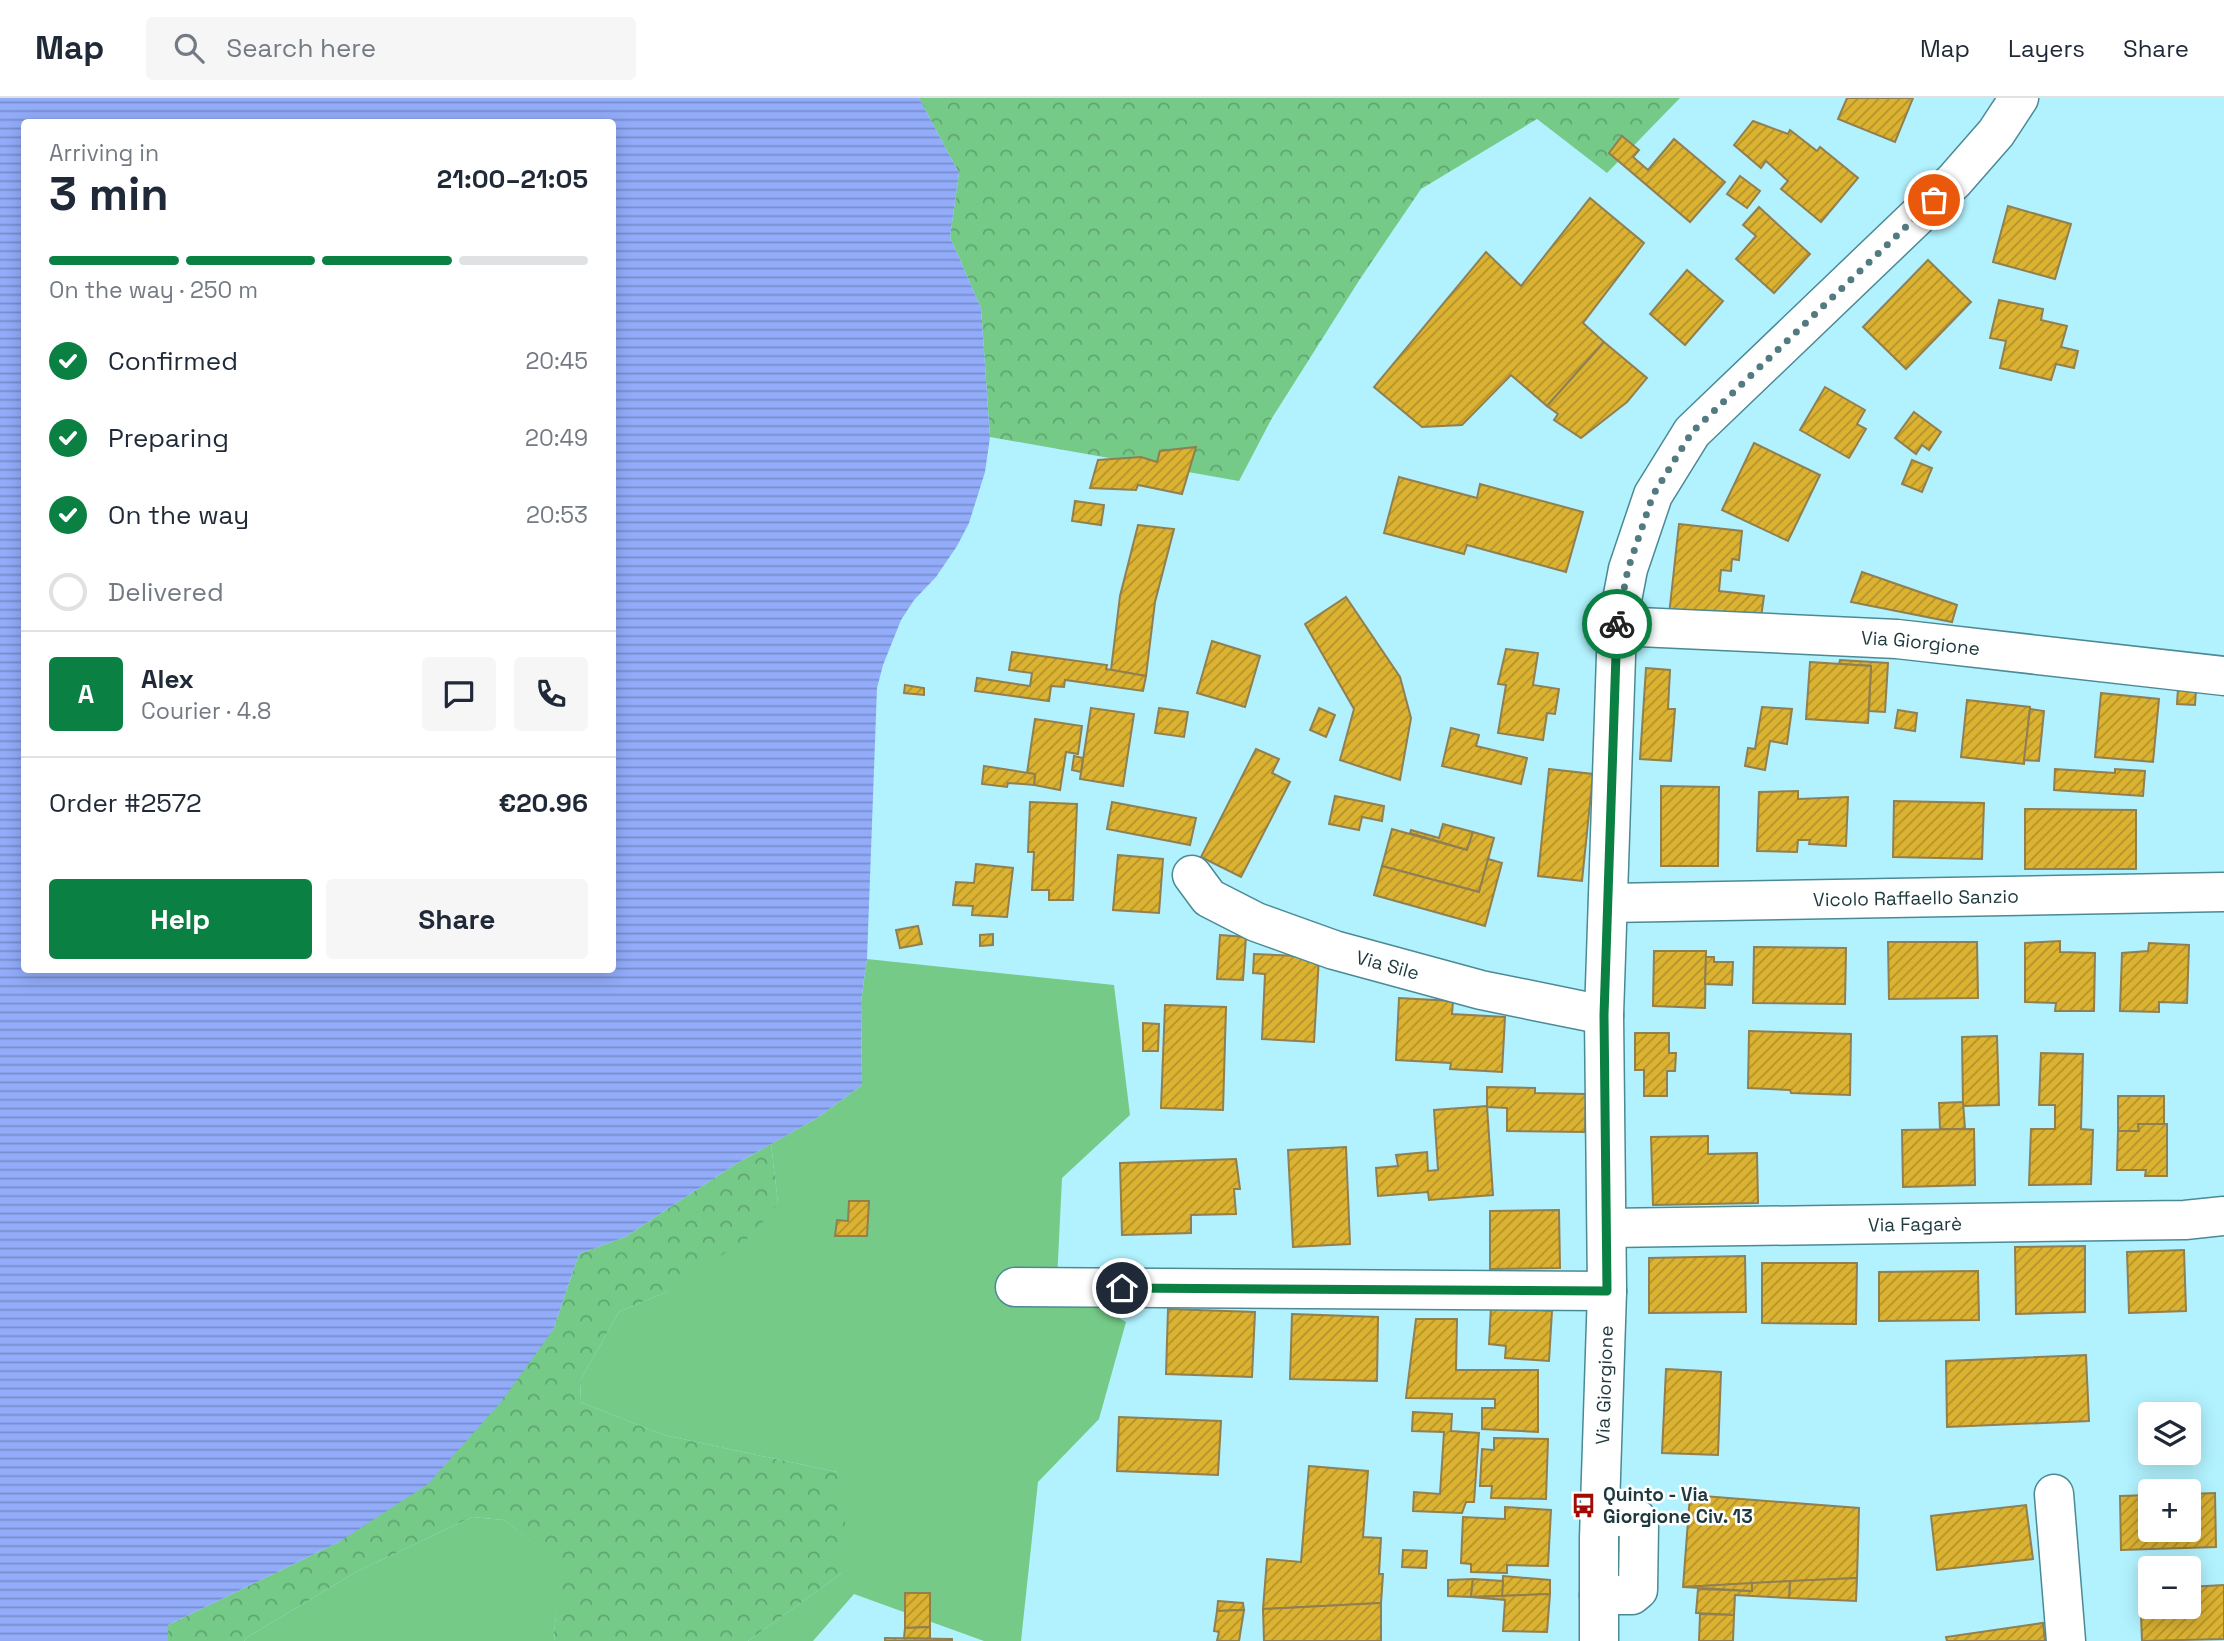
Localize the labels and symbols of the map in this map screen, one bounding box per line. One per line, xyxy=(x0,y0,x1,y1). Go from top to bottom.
pin xyxy=(1904,170,1964,230)
courier xyxy=(1582,589,1652,659)
street label: Via Giorgione xyxy=(1860,625,1981,661)
street label: Vicolo Raffaello Sanzio xyxy=(1813,883,2019,912)
street label: Via Sile xyxy=(1353,944,1422,985)
street label: Via Fagarè xyxy=(1868,1211,1962,1237)
pin xyxy=(1092,1258,1152,1318)
street label: Via Giorgione xyxy=(1590,1325,1618,1445)
place label: Quinto - Via Giorgione Civ. 13 xyxy=(1603,1482,1753,1529)
bus stop icon: Quinto - Via Giorgione Civ. 13 xyxy=(1569,1491,1597,1519)

